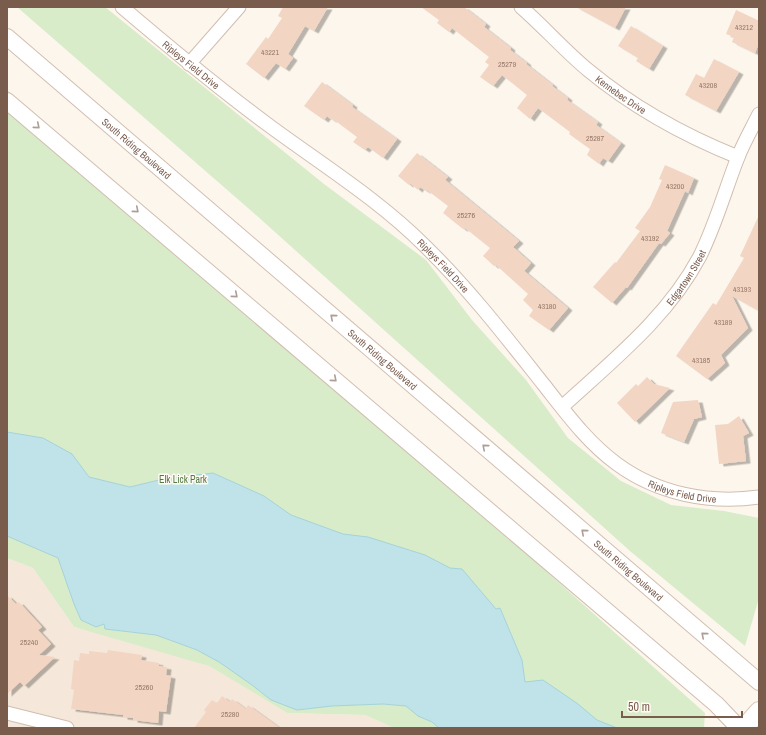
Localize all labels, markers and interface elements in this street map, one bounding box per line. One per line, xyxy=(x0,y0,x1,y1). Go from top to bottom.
house number: 43212 xyxy=(735,22,753,32)
street label: Ripleys Field Drive xyxy=(160,38,222,92)
house number: 43221 xyxy=(261,47,279,57)
house number: 25279 xyxy=(498,59,516,69)
street label: Kennebec Drive xyxy=(593,73,649,117)
house number: 43208 xyxy=(699,80,717,90)
street label: South Riding Boulevard xyxy=(99,115,174,182)
one-way arrow xyxy=(32,122,39,129)
house number: 25287 xyxy=(586,133,604,143)
house number: 43200 xyxy=(666,181,684,191)
one-way arrow xyxy=(131,206,138,213)
house number: 25276 xyxy=(457,210,475,220)
house number: 43192 xyxy=(641,233,659,243)
street label: Ripleys Field Drive xyxy=(414,236,472,296)
street label: Edgartown Street xyxy=(663,247,709,308)
house number: 43193 xyxy=(733,284,751,294)
one-way arrow xyxy=(230,290,237,297)
house number: 43180 xyxy=(538,301,556,311)
one-way arrow xyxy=(331,314,338,321)
house number: 43189 xyxy=(714,317,732,327)
street label: South Riding Boulevard xyxy=(345,326,420,393)
house number: 43185 xyxy=(692,355,710,365)
one-way arrow xyxy=(329,374,336,381)
one-way arrow xyxy=(482,444,490,452)
park label: Elk Lick Park xyxy=(159,473,208,486)
street label: Ripleys Field Drive xyxy=(646,477,717,506)
one-way arrow xyxy=(581,529,588,536)
street label: South Riding Boulevard xyxy=(591,537,666,604)
one-way arrow xyxy=(701,632,708,639)
house number: 25240 xyxy=(20,637,38,647)
house number: 25260 xyxy=(135,682,153,692)
scale bar xyxy=(622,693,742,719)
text: 50 m xyxy=(628,699,650,715)
house number: 25280 xyxy=(221,709,239,719)

